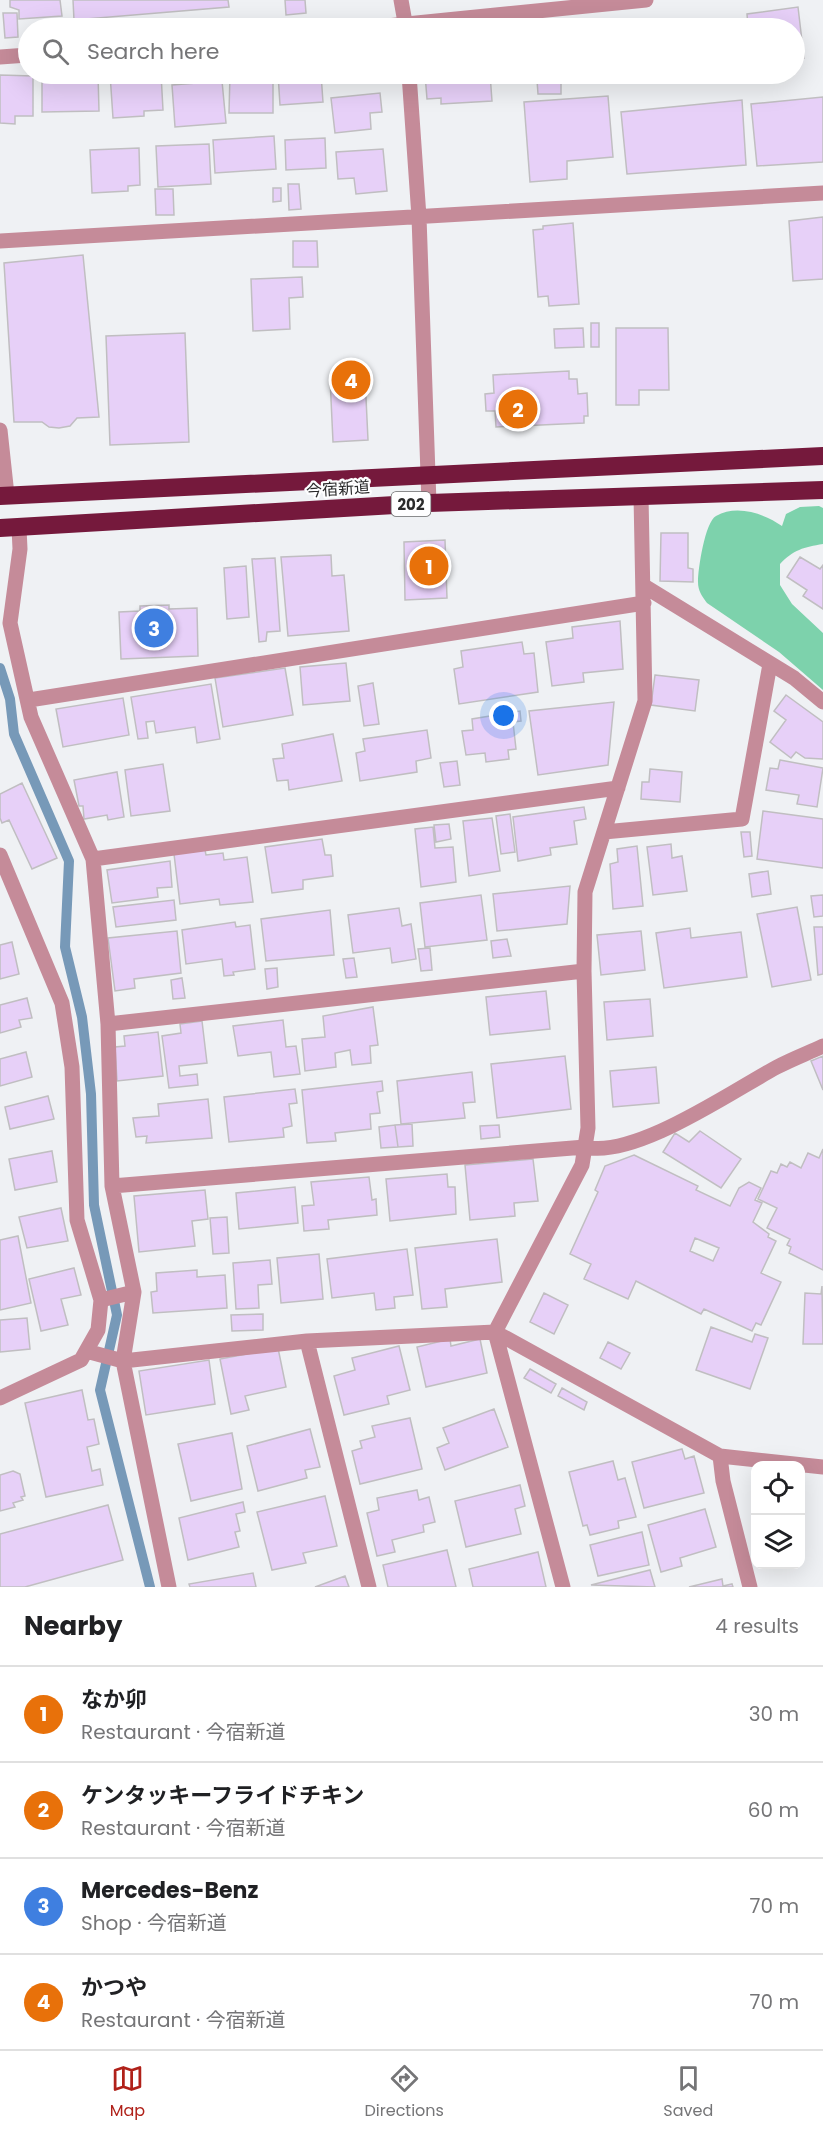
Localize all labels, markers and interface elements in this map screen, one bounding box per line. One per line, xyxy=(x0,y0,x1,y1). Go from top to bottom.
search box xyxy=(18,18,805,84)
icon: search xyxy=(39,35,72,68)
text: Search here xyxy=(87,36,220,67)
pin: 4 xyxy=(332,358,370,403)
pin: 2 xyxy=(498,386,538,432)
street label: 今宿新道 xyxy=(305,475,371,503)
road number: 202 xyxy=(392,492,430,516)
pin: 1 xyxy=(410,544,448,588)
pin: 3 xyxy=(134,606,174,650)
your location xyxy=(489,701,518,730)
map controls xyxy=(751,1461,805,1569)
button: locate xyxy=(751,1461,805,1515)
button: layers xyxy=(751,1515,805,1569)
text: Nearby xyxy=(24,1608,122,1644)
text: 4 results xyxy=(715,1612,799,1640)
text: なか卯 xyxy=(81,1684,147,1715)
text: 1 xyxy=(40,1700,47,1728)
text: 30 m xyxy=(749,1700,799,1728)
text: Restaurant · 今宿新道 xyxy=(81,1718,286,1746)
text: ケンタッキーフライドチキン xyxy=(81,1780,364,1811)
text: 2 xyxy=(38,1796,49,1824)
text: 60 m xyxy=(748,1796,799,1824)
text: Restaurant · 今宿新道 xyxy=(81,1814,286,1842)
text: Mercedes-Benz xyxy=(81,1875,258,1906)
text: 3 xyxy=(37,1892,50,1920)
text: 70 m xyxy=(750,1892,799,1920)
text: Shop · 今宿新道 xyxy=(81,1909,227,1937)
text: かつや xyxy=(81,1972,147,2003)
text: 4 xyxy=(37,1988,50,2016)
text: 70 m xyxy=(750,1988,799,2016)
text: Restaurant · 今宿新道 xyxy=(81,2006,286,2034)
tab: Map xyxy=(110,2062,145,2123)
tab: Directions xyxy=(365,2062,444,2123)
tab: Saved xyxy=(663,2062,713,2123)

